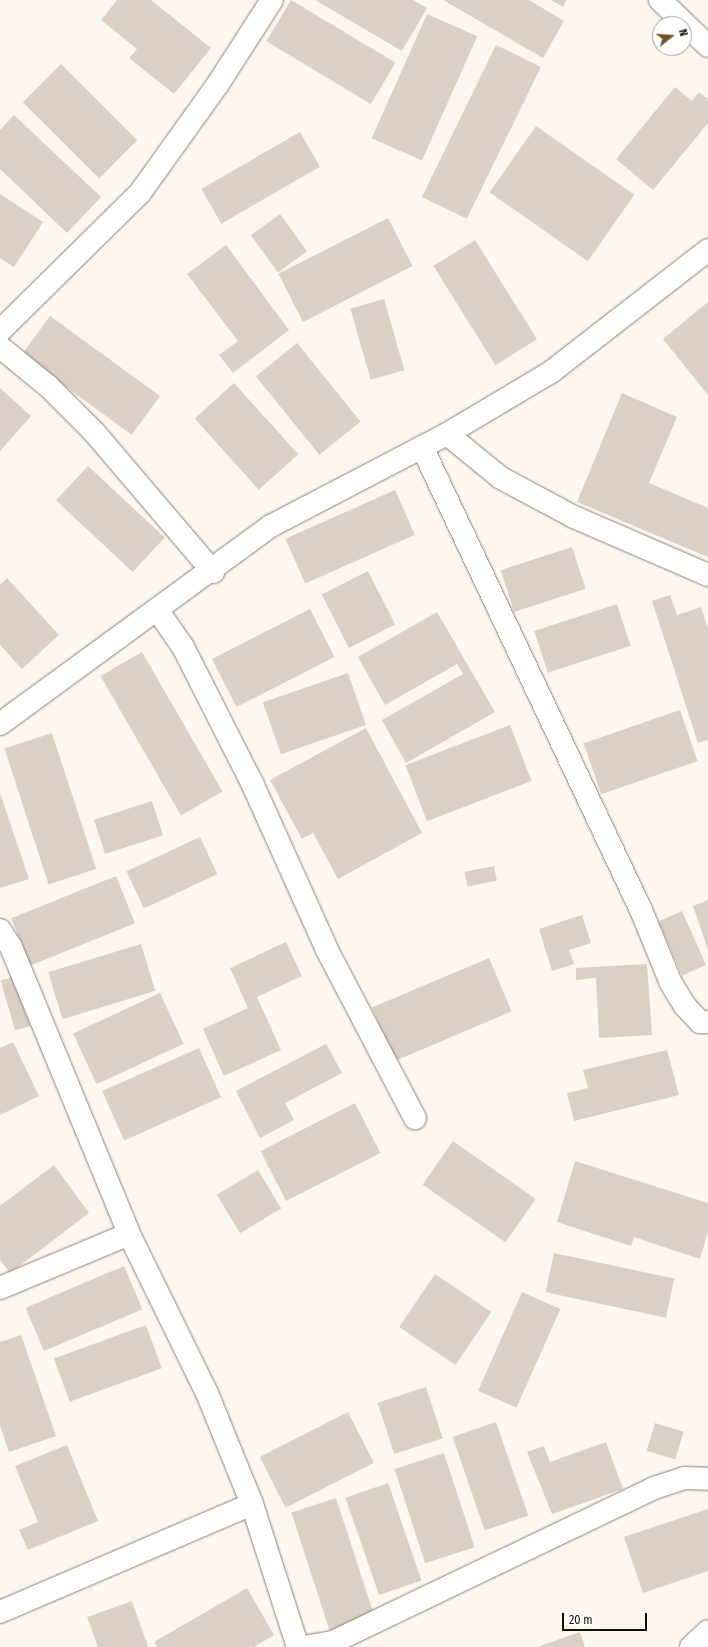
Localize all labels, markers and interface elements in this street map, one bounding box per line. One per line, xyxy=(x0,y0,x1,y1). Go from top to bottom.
north arrow xyxy=(652,16,692,56)
text: N xyxy=(676,28,690,38)
scale bar xyxy=(564,1605,649,1631)
text: 20 m xyxy=(569,1613,593,1627)

